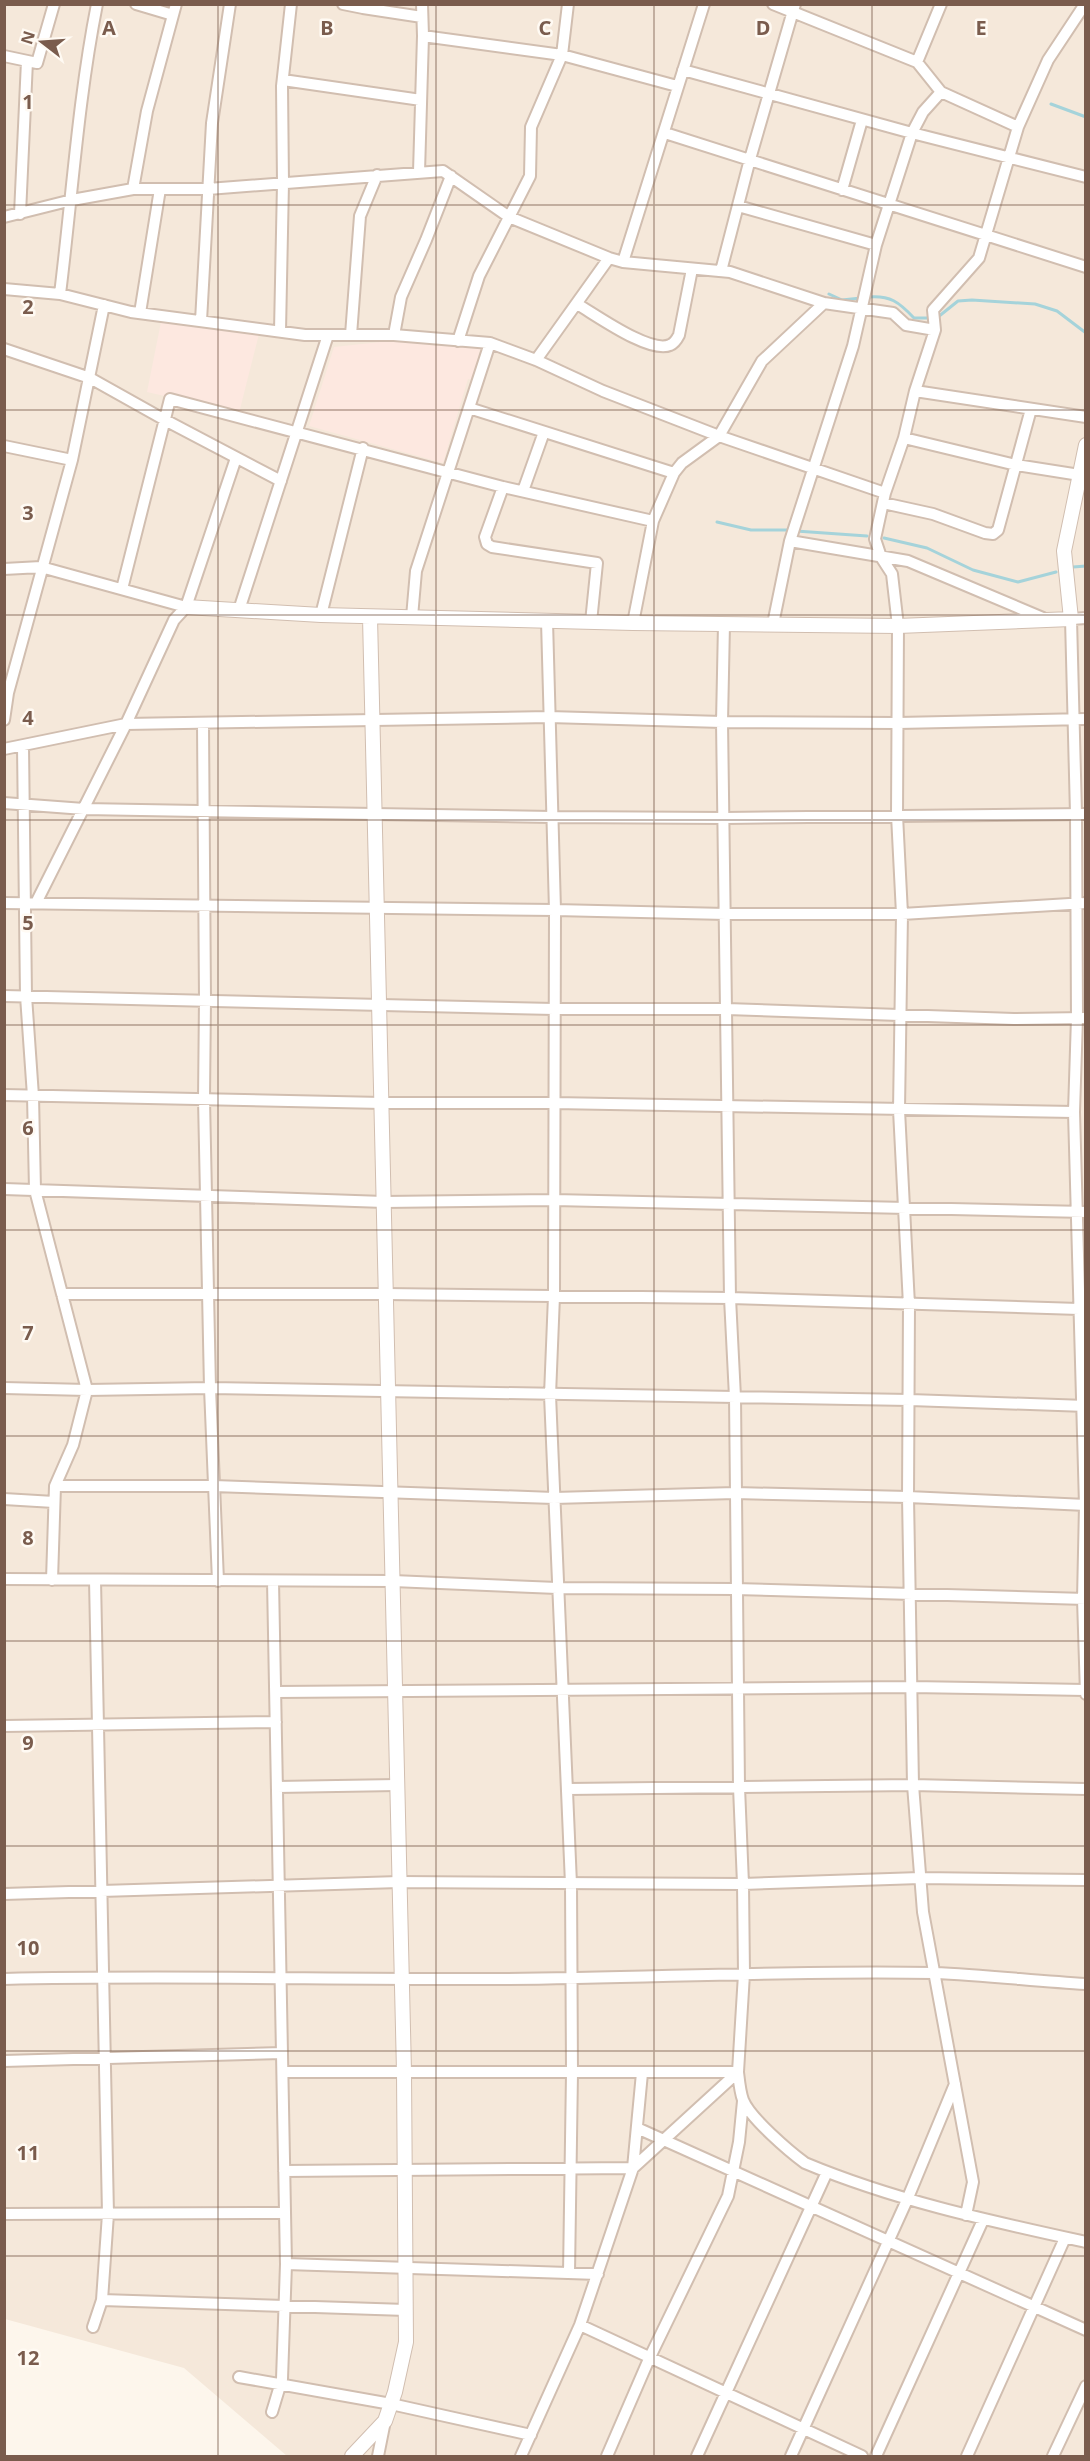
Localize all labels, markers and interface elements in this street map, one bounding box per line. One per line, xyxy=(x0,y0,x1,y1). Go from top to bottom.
north arrow xyxy=(12,12,72,72)
text: A xyxy=(102,14,116,41)
text: B xyxy=(320,14,334,41)
text: C xyxy=(539,14,552,41)
text: D xyxy=(756,14,770,41)
text: E xyxy=(975,14,987,41)
text: N xyxy=(15,28,40,47)
text: 1 xyxy=(22,88,34,115)
text: 2 xyxy=(22,293,34,320)
text: 3 xyxy=(22,499,34,526)
text: 4 xyxy=(22,704,34,731)
text: 5 xyxy=(22,909,34,936)
text: 6 xyxy=(22,1114,34,1141)
text: 7 xyxy=(22,1319,34,1346)
text: 8 xyxy=(22,1524,34,1551)
text: 9 xyxy=(22,1729,34,1756)
text: 10 xyxy=(17,1934,39,1961)
text: 11 xyxy=(17,2139,39,2166)
text: 12 xyxy=(17,2344,39,2371)

